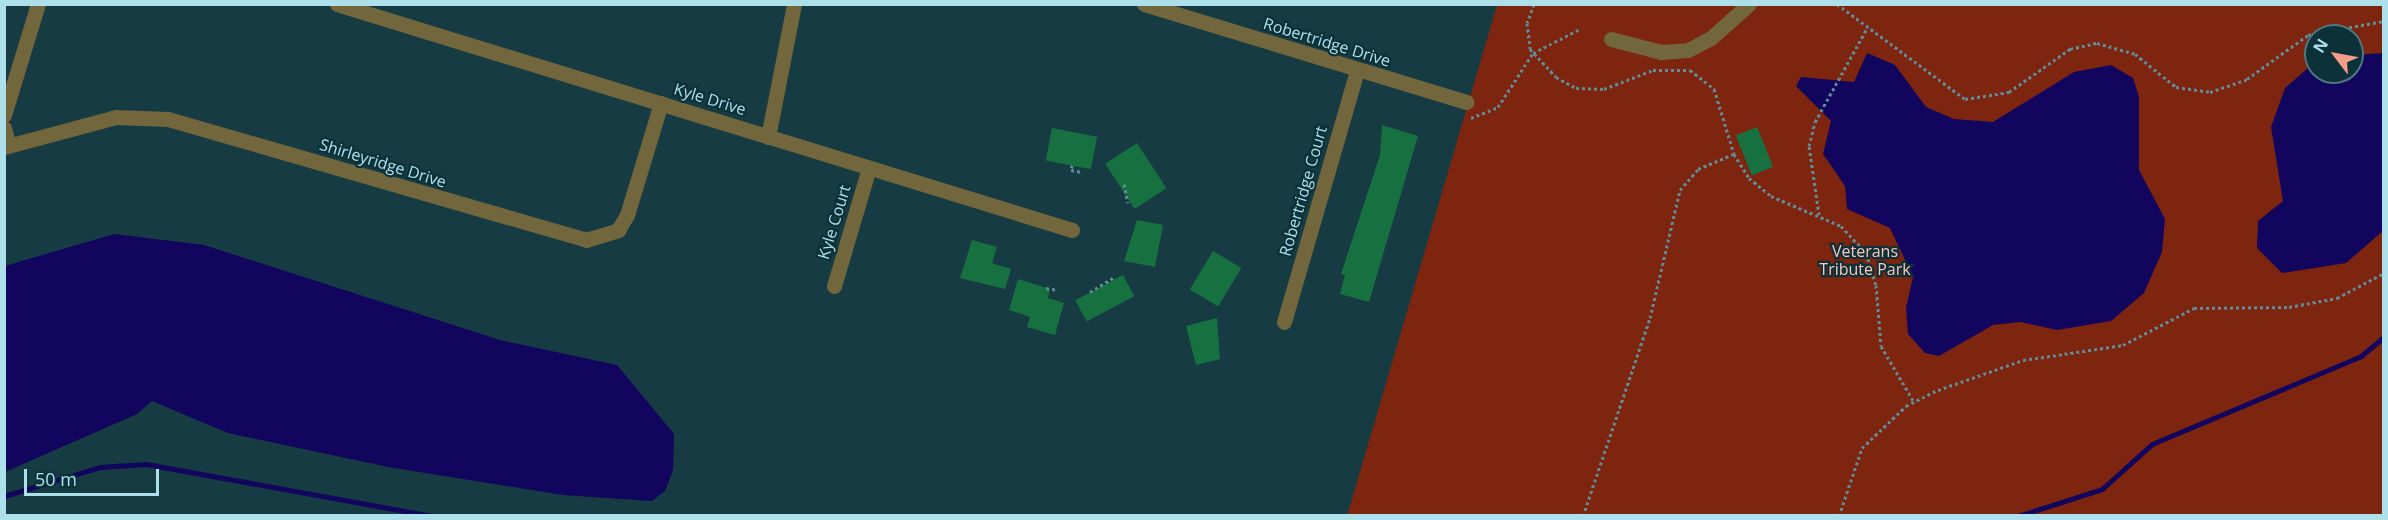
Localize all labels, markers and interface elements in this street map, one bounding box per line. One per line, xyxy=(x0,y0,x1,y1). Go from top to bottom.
street label: Robertridge Drive xyxy=(1261,14,1393,70)
north arrow xyxy=(2304,24,2364,84)
text: N xyxy=(2308,34,2333,57)
street label: Kyle Drive xyxy=(672,79,748,119)
street label: Robertridge Court xyxy=(1275,124,1331,258)
street label: Shirleyridge Drive xyxy=(317,135,449,191)
street label: Kyle Court xyxy=(814,182,854,262)
park label: Veterans Tribute Park xyxy=(1819,241,1911,279)
scale bar xyxy=(27,457,162,495)
text: 50 m xyxy=(35,467,77,491)

